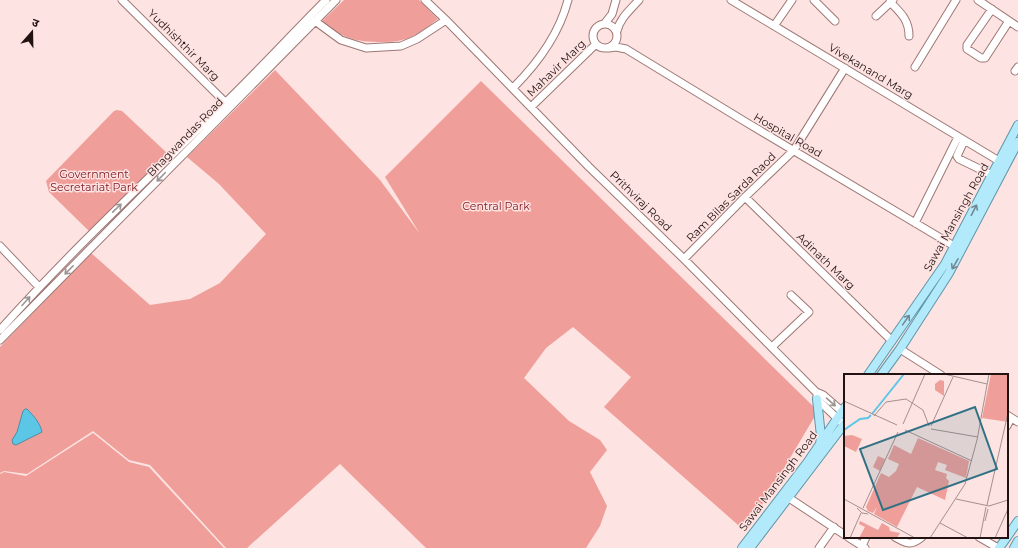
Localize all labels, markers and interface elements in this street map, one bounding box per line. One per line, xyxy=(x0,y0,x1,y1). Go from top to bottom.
street label: Yudhishthir Marg xyxy=(145,6,223,84)
north arrow xyxy=(12,12,52,52)
text: उ xyxy=(30,15,41,30)
street label: Mahavir Marg xyxy=(524,37,588,99)
street label: Vivekanand Marg xyxy=(826,40,916,102)
street label: Bhagwandas Road xyxy=(144,95,226,179)
street label: Hospital Road xyxy=(751,110,825,160)
street label: Ram Bilas Sarda Raod xyxy=(683,149,779,245)
street label: Sawai Mansingh Road xyxy=(920,160,992,274)
park label: Government Secretariat Park xyxy=(50,167,138,194)
street label: Prithviraj Road xyxy=(607,168,675,234)
one-way arrow xyxy=(156,172,165,182)
park label: Central Park xyxy=(462,199,530,213)
one-way arrow xyxy=(112,203,122,213)
one-way arrow xyxy=(971,204,979,216)
street label: Adinath Marg xyxy=(794,230,858,292)
one-way arrow xyxy=(950,258,958,270)
one-way arrow xyxy=(64,265,74,275)
one-way arrow xyxy=(21,296,31,306)
one-way arrow xyxy=(902,315,910,326)
inset map xyxy=(844,374,1008,538)
one-way arrow xyxy=(826,398,837,407)
street label: Sawai Mansingh Road xyxy=(736,428,820,534)

